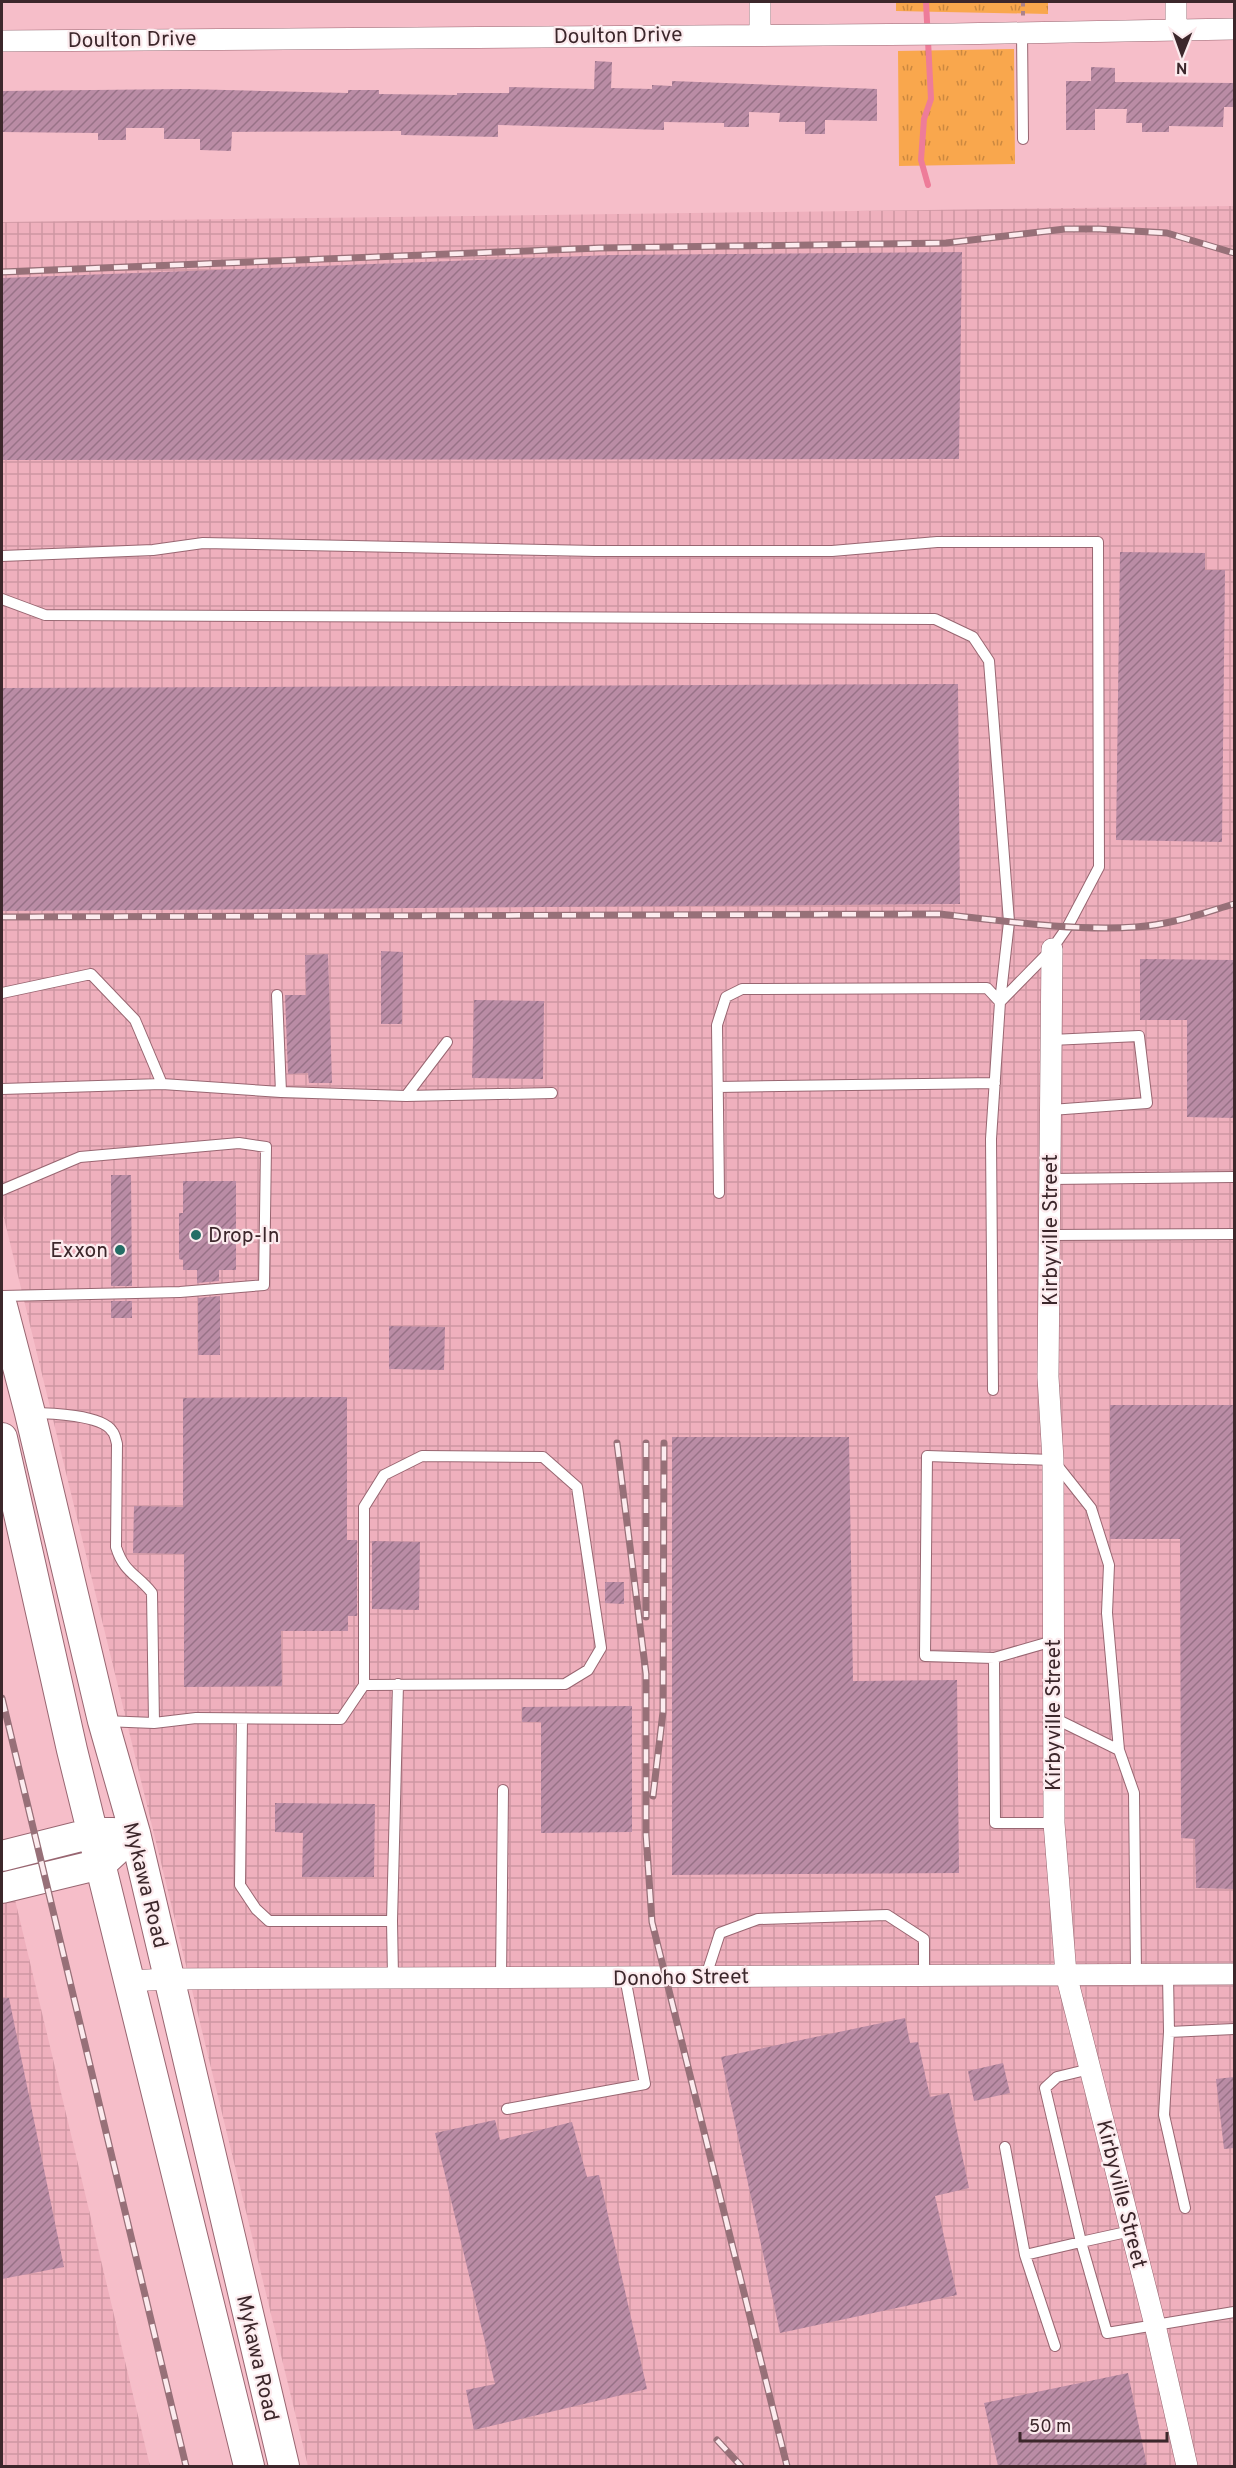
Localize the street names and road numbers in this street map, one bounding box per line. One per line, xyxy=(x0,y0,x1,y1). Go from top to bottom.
street label: Doulton Drive xyxy=(553,22,683,51)
street label: Doulton Drive xyxy=(67,26,197,55)
street label: Kirbyville Street xyxy=(1038,1154,1065,1306)
street label: Kirbyville Street xyxy=(1041,1639,1068,1791)
street label: Mykawa Road xyxy=(116,1820,173,1951)
street label: Donoho Street xyxy=(613,1964,749,1993)
street label: Kirbyville Street xyxy=(1089,2117,1152,2271)
street label: Mykawa Road xyxy=(229,2293,284,2424)

